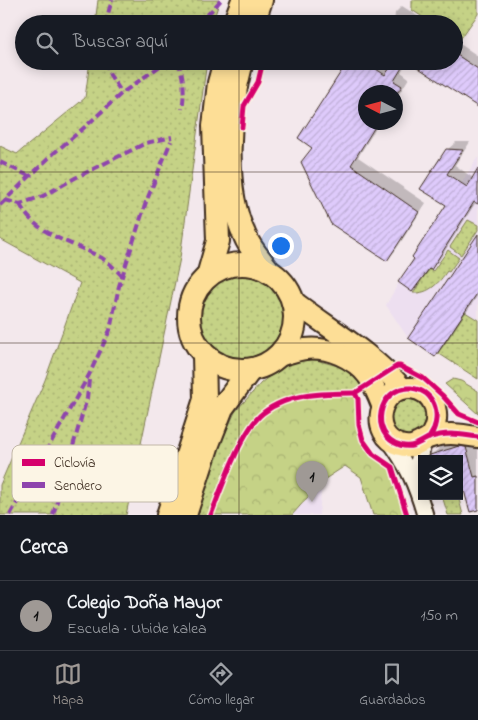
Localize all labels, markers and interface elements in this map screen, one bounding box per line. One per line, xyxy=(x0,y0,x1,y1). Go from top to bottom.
search box xyxy=(15,15,463,70)
icon: search xyxy=(33,29,61,57)
text: Buscar aquí xyxy=(73,29,168,56)
north arrow xyxy=(358,85,403,130)
your location xyxy=(268,233,294,259)
legend xyxy=(12,445,178,502)
text: Ciclovía xyxy=(54,453,96,474)
map controls xyxy=(418,455,463,500)
button: layers xyxy=(418,455,463,500)
pin: 1 xyxy=(296,461,328,502)
text: Sendero xyxy=(54,476,102,497)
text: Cerca xyxy=(20,533,68,563)
text: Colegio Doña Mayor xyxy=(67,590,222,617)
text: 1 xyxy=(33,604,39,628)
text: 150 m xyxy=(420,604,458,628)
text: Escuela · Ubide kalea xyxy=(67,617,207,641)
tab: Mapa xyxy=(52,660,84,711)
tab: Cómo llegar xyxy=(189,660,254,711)
tab: Guardados xyxy=(359,660,426,711)

